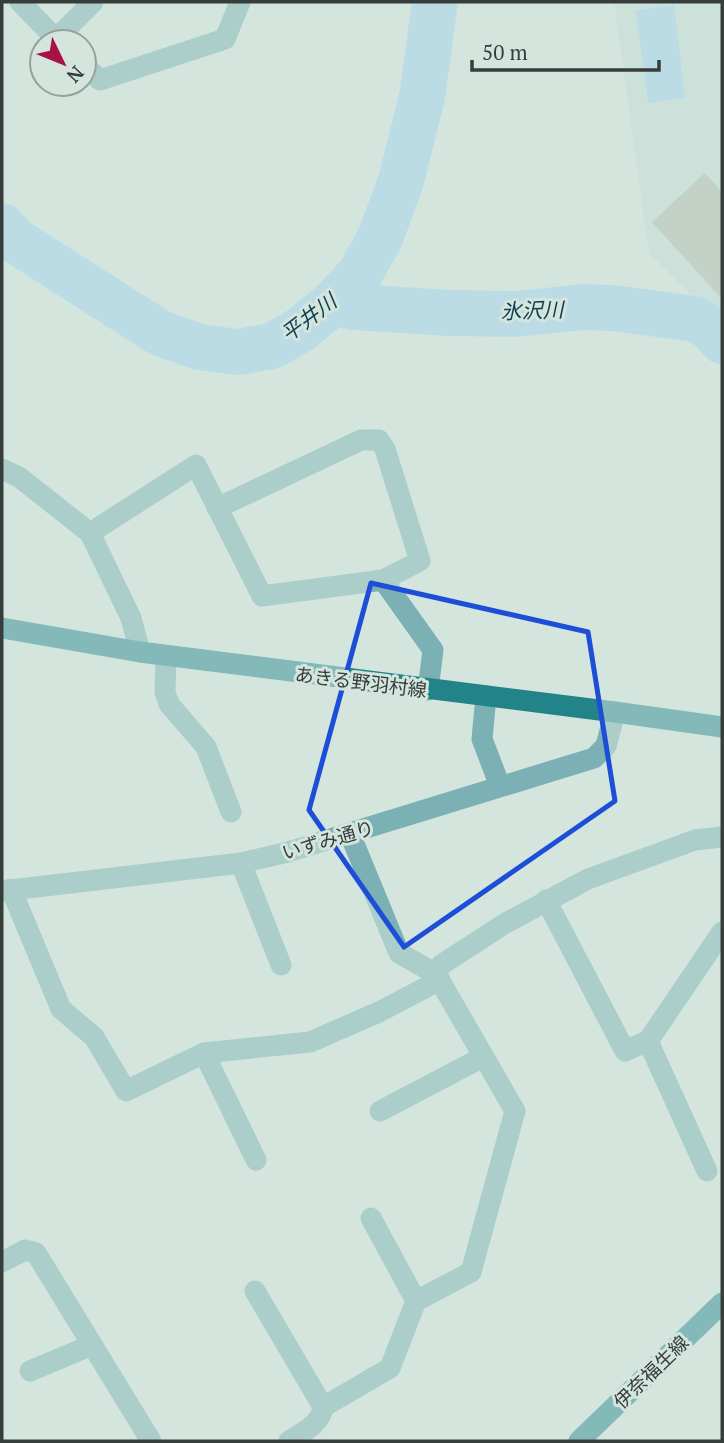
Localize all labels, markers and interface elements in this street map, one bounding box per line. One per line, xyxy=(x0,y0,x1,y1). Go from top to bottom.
north arrow xyxy=(28,28,98,98)
scale bar xyxy=(472,28,659,72)
text: 50 m xyxy=(482,38,528,66)
text: N xyxy=(61,61,90,89)
water label: 平井川 xyxy=(275,286,344,347)
water label: 氷沢川 xyxy=(500,295,566,325)
street label: あきる野羽村線 xyxy=(294,661,428,702)
street label: いずみ通り xyxy=(279,814,377,865)
street label: 伊奈福生線 xyxy=(608,1330,694,1414)

